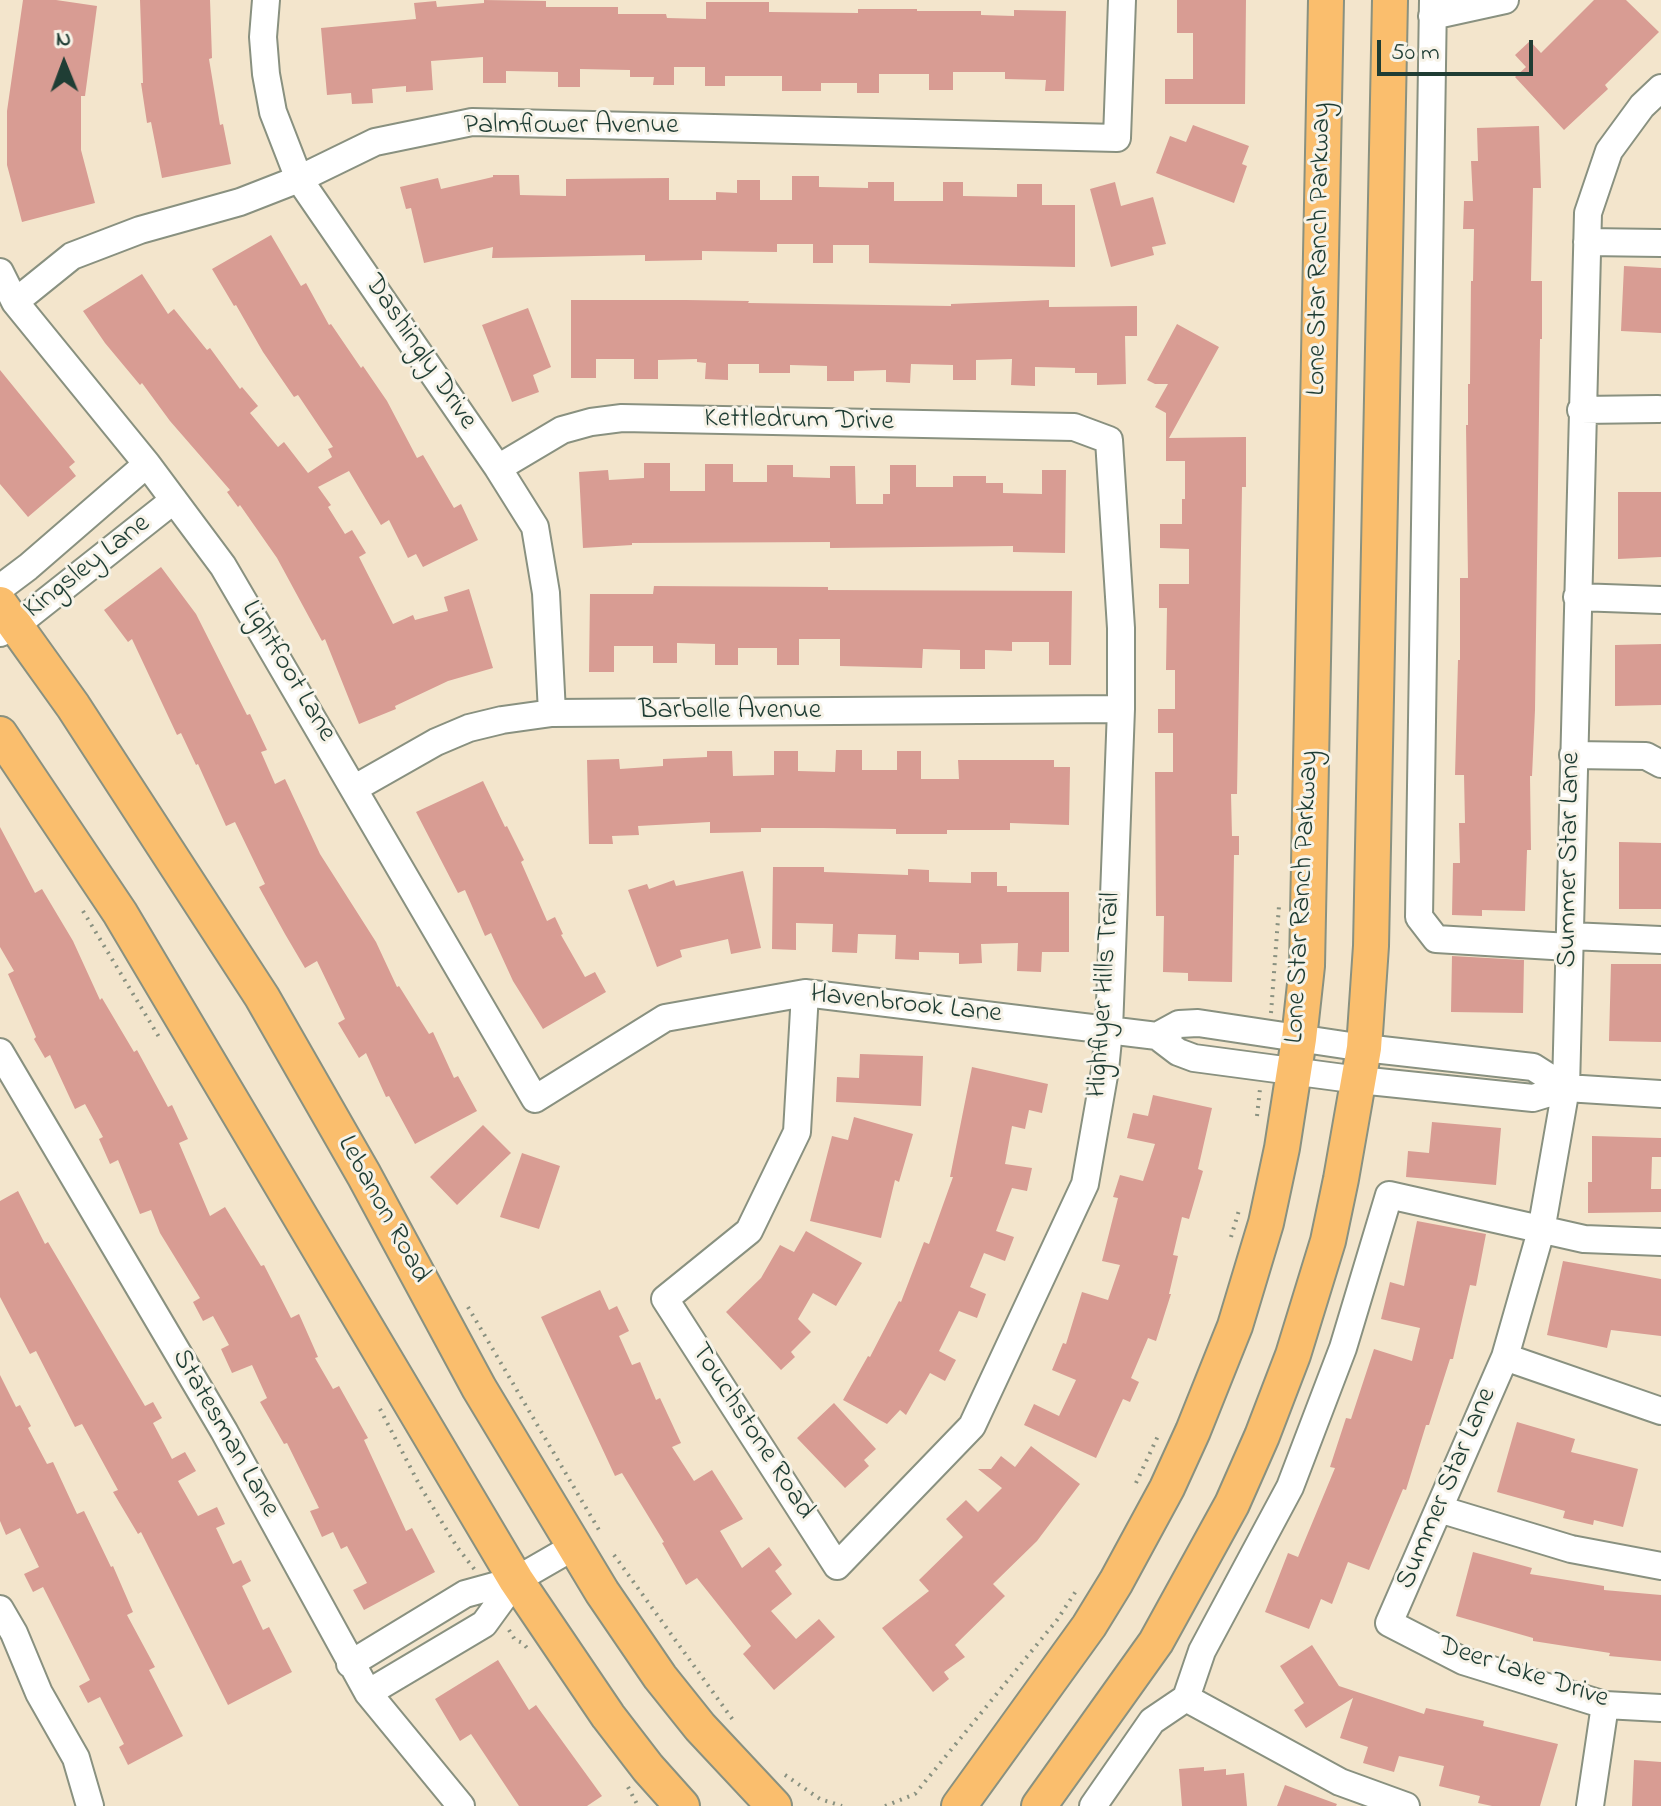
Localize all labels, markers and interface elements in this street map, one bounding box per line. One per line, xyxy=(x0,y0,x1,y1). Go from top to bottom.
north arrow xyxy=(24,24,104,104)
text: N xyxy=(56,24,71,56)
scale bar xyxy=(1381,24,1537,74)
text: 50 m xyxy=(1391,36,1440,71)
street label: Lone Star Ranch Parkway xyxy=(1302,102,1340,396)
street label: Palmflower Avenue xyxy=(463,110,679,144)
street label: Dashingly Drive xyxy=(355,269,483,437)
street label: Kettledrum Drive xyxy=(704,404,894,440)
street label: Kingsley Lane xyxy=(18,508,158,628)
street label: Lightfoot Lane xyxy=(232,596,342,748)
street label: Barbelle Avenue xyxy=(639,695,821,729)
street label: Lone Star Ranch Parkway xyxy=(1280,750,1328,1044)
street label: Summer Star Lane xyxy=(1552,752,1590,968)
street label: Highflyer Hills Trail xyxy=(1082,891,1130,1099)
street label: Havenbrook Lane xyxy=(809,979,1003,1033)
street label: Lebanon Road xyxy=(328,1131,436,1289)
street label: Touchstone Road xyxy=(681,1337,821,1527)
street label: Statesman Lane xyxy=(162,1344,286,1524)
street label: Summer Star Lane xyxy=(1390,1383,1506,1595)
street label: Deer Lake Drive xyxy=(1434,1631,1612,1717)

